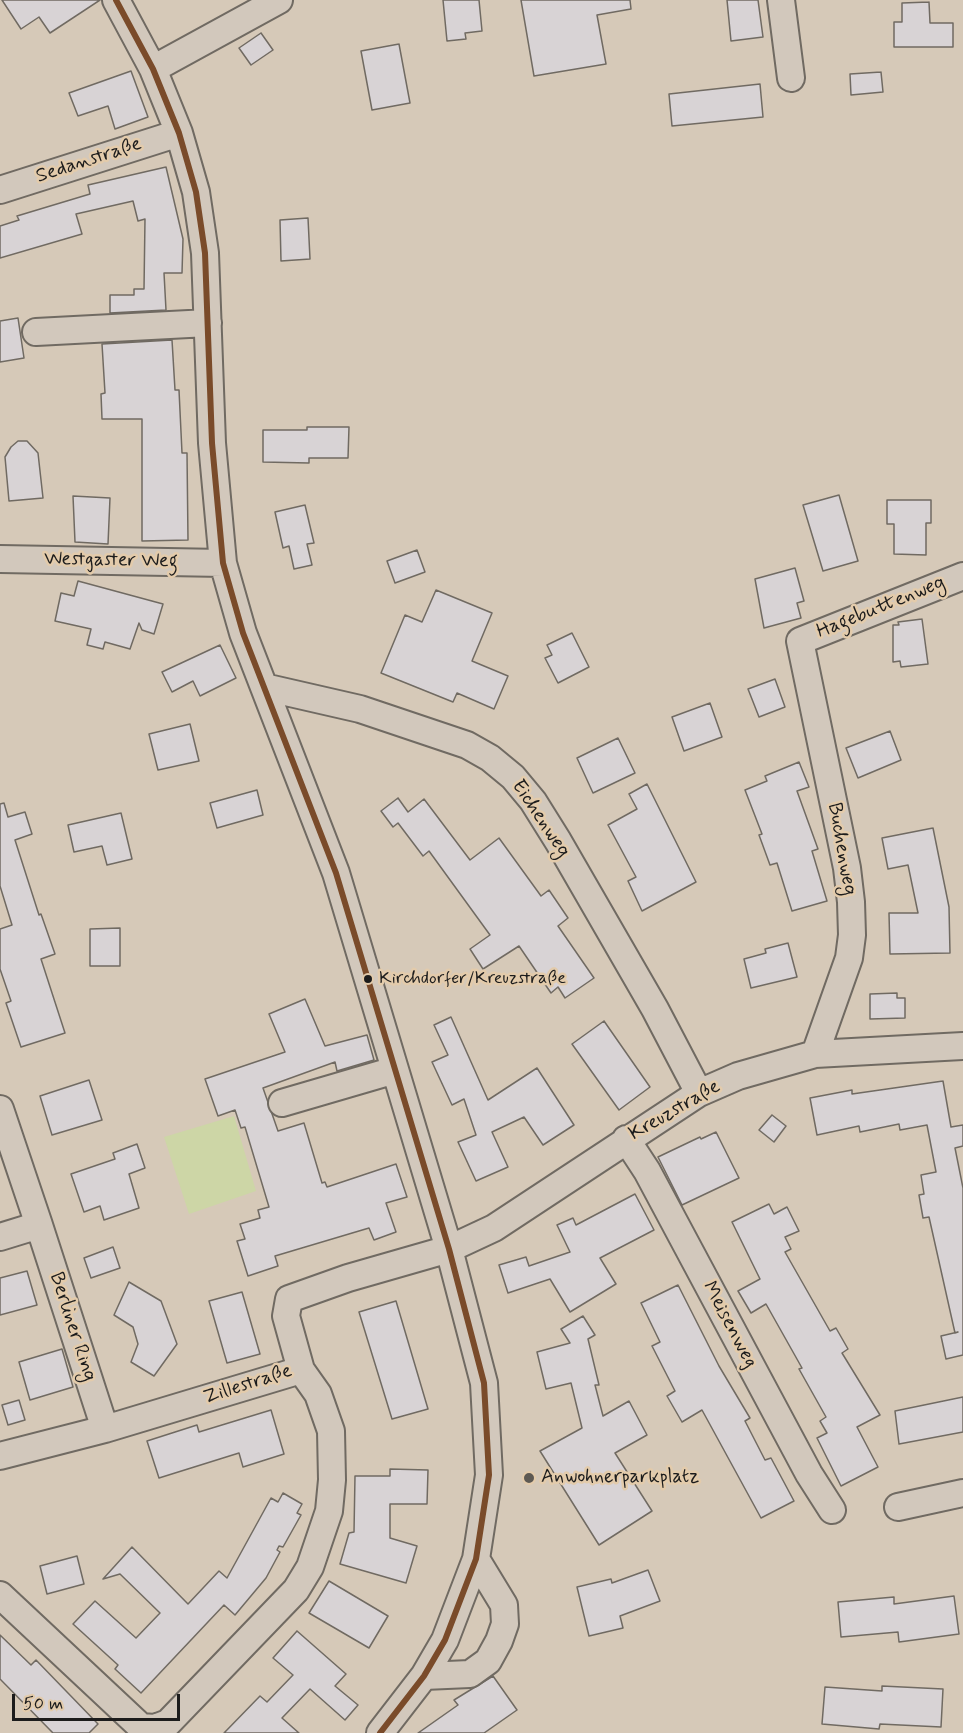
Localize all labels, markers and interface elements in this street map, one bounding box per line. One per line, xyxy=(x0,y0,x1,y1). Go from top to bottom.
street label: Sedanstraße xyxy=(33,133,145,189)
street label: Westgaster Weg xyxy=(44,548,178,574)
street label: Hagebuttenweg xyxy=(813,571,949,645)
street label: Eichenweg xyxy=(505,776,575,862)
street label: Buchenweg xyxy=(821,801,861,897)
place label: Kirchdorfer/Kreuzstraße xyxy=(379,968,566,990)
marker: Kirchdorfer/Kreuzstraße xyxy=(362,973,374,985)
street label: Kreuzstraße xyxy=(625,1075,725,1147)
street label: Berliner Ring xyxy=(43,1269,101,1385)
street label: Meisenweg xyxy=(696,1278,762,1372)
street label: Zillestraße xyxy=(201,1359,295,1411)
place label: Anwohnerparkplatz xyxy=(541,1466,699,1490)
marker: Anwohnerparkplatz xyxy=(522,1471,536,1485)
scale bar xyxy=(15,1682,183,1720)
text: 50 m xyxy=(23,1692,63,1716)

